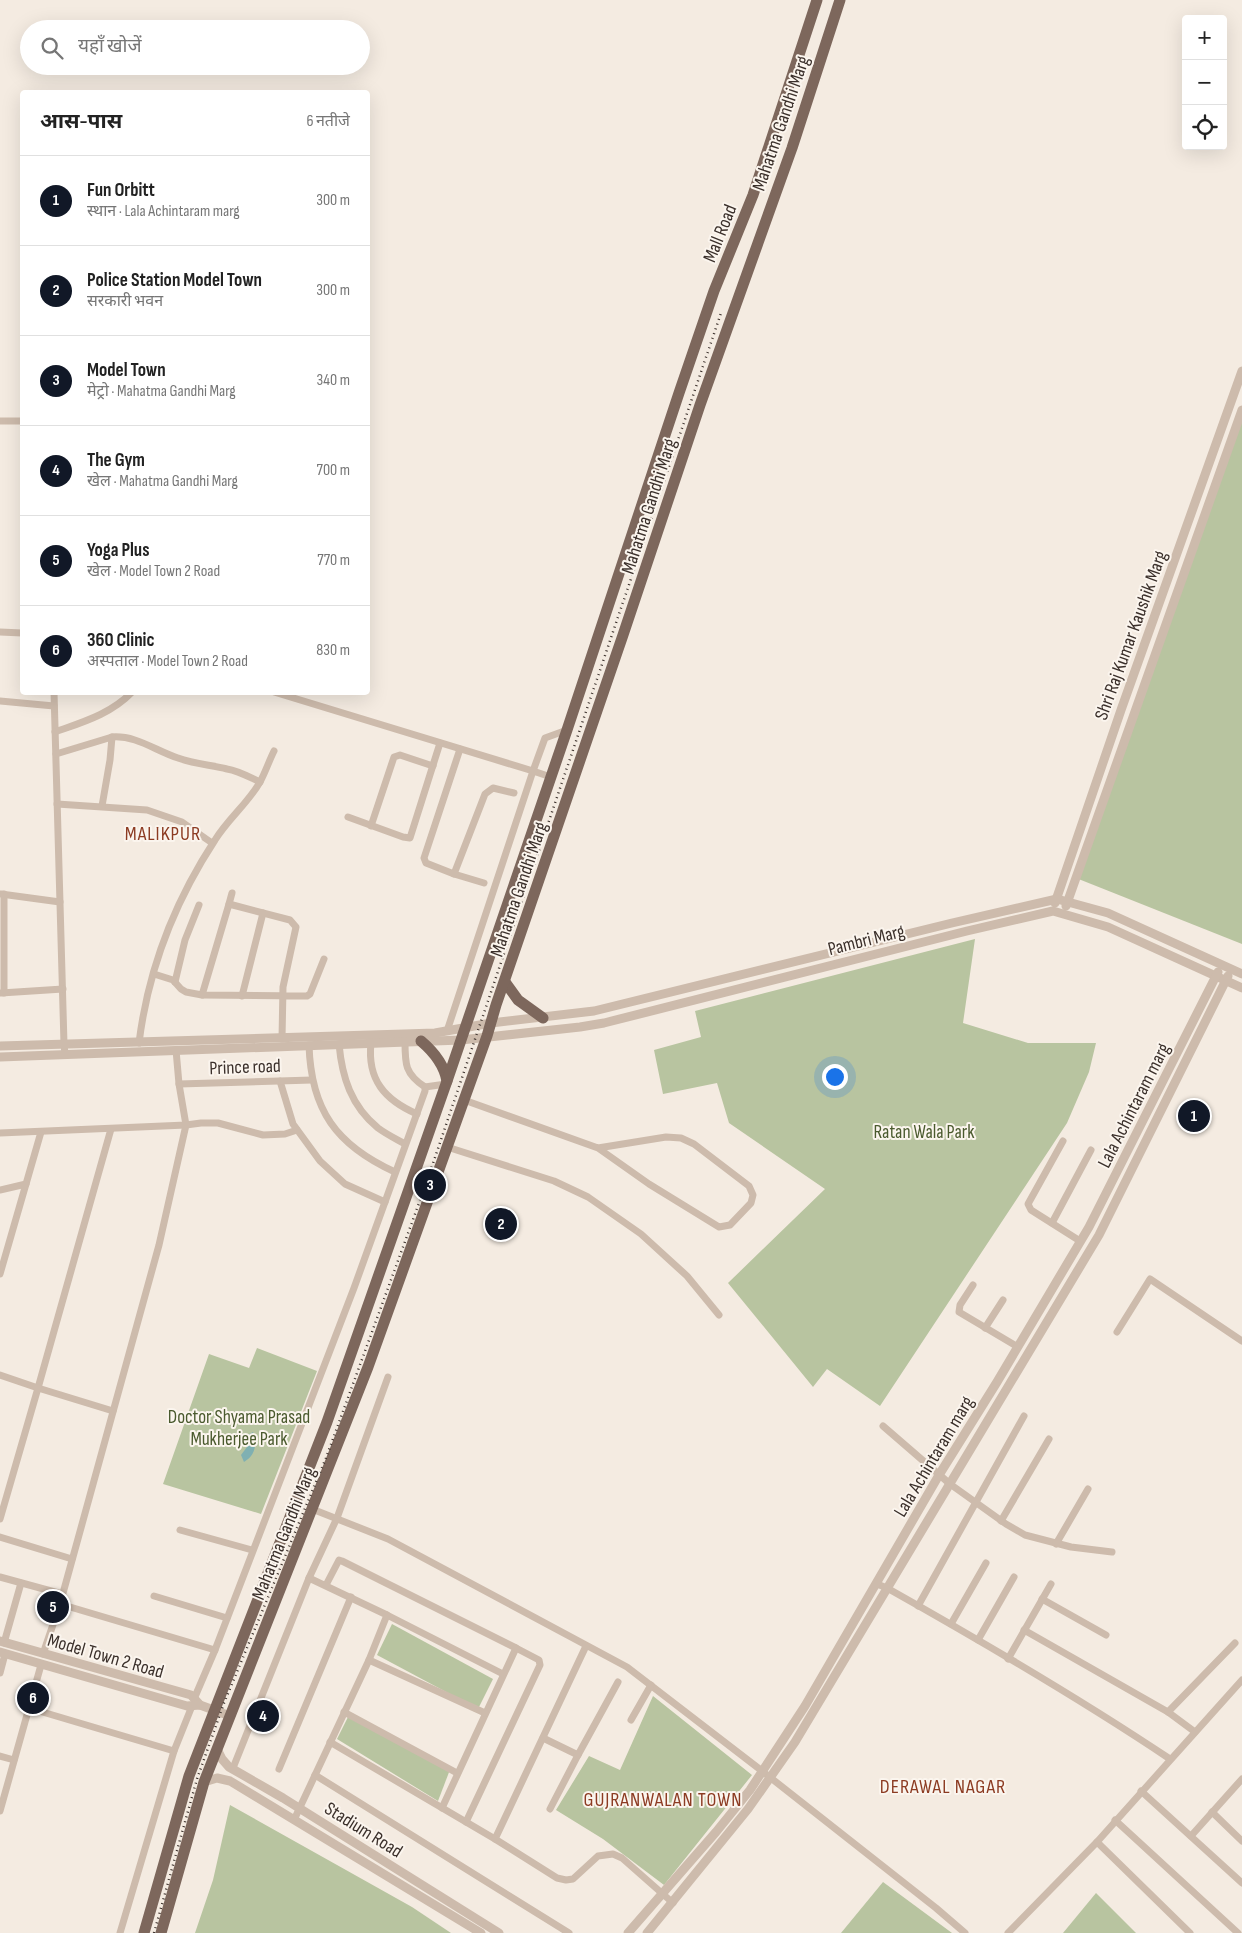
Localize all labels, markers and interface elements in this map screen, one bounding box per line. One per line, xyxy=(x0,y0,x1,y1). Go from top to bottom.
map controls xyxy=(1182,15,1227,150)
button: + xyxy=(1182,15,1227,60)
search box xyxy=(20,20,370,75)
icon: search xyxy=(38,34,66,62)
text: यहाँ खोजें xyxy=(78,35,142,58)
street label: Mahatma Gandhi Marg xyxy=(748,53,815,194)
button: − xyxy=(1182,60,1227,105)
button: locate xyxy=(1182,105,1227,150)
text: आस-पास xyxy=(40,109,122,134)
text: 6 नतीजे xyxy=(306,112,350,131)
text: Fun Orbitt xyxy=(87,179,155,202)
text: 1 xyxy=(53,191,59,210)
text: 300 m xyxy=(316,191,350,210)
street label: Mall Road xyxy=(698,201,742,266)
text: स्थान · Lala Achintaram marg xyxy=(87,202,240,221)
text: Police Station Model Town xyxy=(87,269,262,292)
text: 2 xyxy=(52,281,60,300)
text: 300 m xyxy=(316,281,350,300)
text: सरकारी भवन xyxy=(87,292,163,311)
text: Model Town xyxy=(87,359,166,382)
text: 3 xyxy=(52,371,60,390)
text: 340 m xyxy=(317,371,350,390)
text: मेट्रो · Mahatma Gandhi Marg xyxy=(87,382,236,401)
street label: Mahatma Gandhi Marg xyxy=(617,435,682,577)
text: The Gym xyxy=(87,449,145,472)
text: 4 xyxy=(52,461,60,480)
text: 700 m xyxy=(317,461,350,480)
text: खेल · Mahatma Gandhi Marg xyxy=(87,472,238,491)
text: Yoga Plus xyxy=(87,539,149,562)
street label: Shri Raj Kumar Kaushik Marg xyxy=(1090,547,1173,723)
text: 5 xyxy=(52,551,60,570)
text: 770 m xyxy=(317,551,350,570)
text: खेल · Model Town 2 Road xyxy=(87,562,220,581)
text: 360 Clinic xyxy=(87,629,155,652)
text: 6 xyxy=(52,641,60,660)
text: 830 m xyxy=(316,641,350,660)
text: अस्पताल · Model Town 2 Road xyxy=(87,652,248,671)
street label: Mahatma Gandhi Marg xyxy=(486,819,553,960)
district label: MALIKPUR xyxy=(125,822,201,846)
street label: Pambri Marg xyxy=(826,920,908,961)
street label: Lala Achintaram marg xyxy=(1093,1039,1176,1172)
street label: Prince road xyxy=(209,1055,281,1080)
your location xyxy=(822,1064,848,1090)
pin: 1 xyxy=(1178,1097,1210,1135)
park label: Ratan Wala Park xyxy=(874,1121,975,1144)
pin: 3 xyxy=(414,1166,446,1204)
pin: 2 xyxy=(485,1205,517,1243)
street label: Lala Achintaram marg xyxy=(889,1392,980,1521)
park label: Doctor Shyama Prasad Mukherjee Park xyxy=(168,1406,310,1451)
street label: Mahatma Gandhi Marg xyxy=(247,1464,322,1603)
pin: 5 xyxy=(37,1588,69,1626)
street label: Model Town 2 Road xyxy=(45,1629,166,1684)
pin: 6 xyxy=(17,1679,49,1717)
pin: 4 xyxy=(247,1697,279,1735)
district label: DERAWAL NAGAR xyxy=(880,1775,1006,1799)
district label: GUJRANWALAN TOWN xyxy=(583,1788,743,1812)
street label: Stadium Road xyxy=(320,1797,406,1863)

